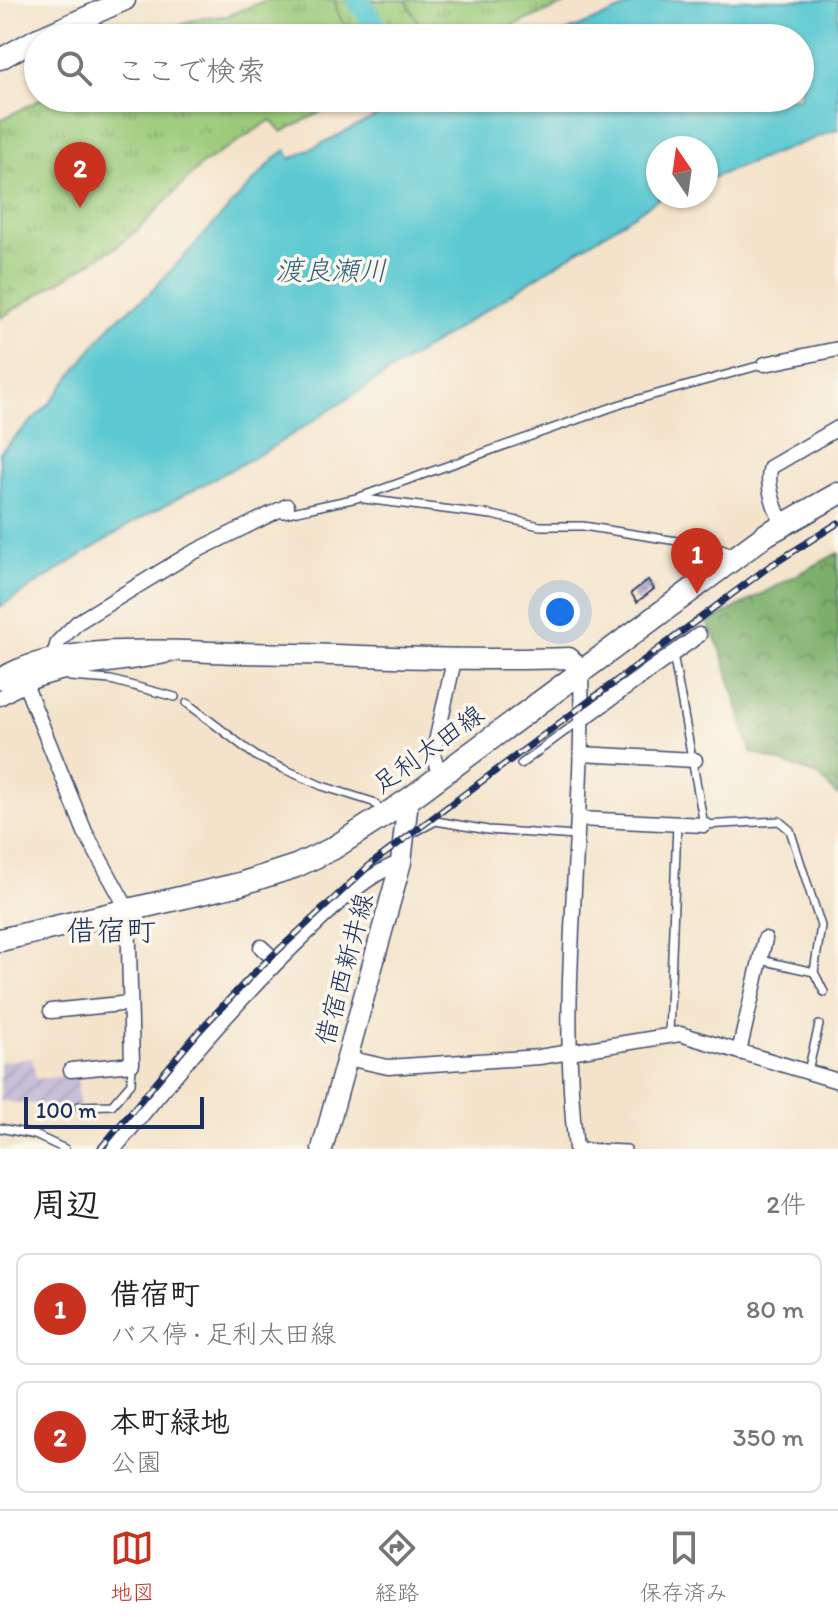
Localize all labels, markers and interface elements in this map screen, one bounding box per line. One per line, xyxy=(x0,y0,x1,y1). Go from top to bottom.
search box xyxy=(24,24,814,112)
icon: search xyxy=(52,46,96,90)
text: ここで検索 xyxy=(116,52,266,89)
north arrow xyxy=(646,136,718,208)
pin: 2 xyxy=(54,142,106,208)
water label: 渡良瀬川 xyxy=(275,253,387,287)
pin: 1 xyxy=(671,528,723,594)
your location xyxy=(540,592,580,632)
street label: 足利太田線 xyxy=(366,698,490,800)
street label: 借宿西新井線 xyxy=(308,890,380,1048)
district label: 借宿町 xyxy=(66,912,156,949)
scale bar xyxy=(24,1093,204,1129)
text: 100 m xyxy=(36,1097,97,1124)
text: 周辺 xyxy=(32,1184,100,1225)
text: 2件 xyxy=(766,1188,806,1220)
text: 借宿町 xyxy=(110,1275,200,1312)
text: 1 xyxy=(54,1293,66,1325)
text: 80 m xyxy=(746,1293,804,1325)
text: バス停 · 足利太田線 xyxy=(110,1318,336,1350)
text: 本町緑地 xyxy=(110,1403,230,1440)
text: 2 xyxy=(53,1421,67,1453)
text: 350 m xyxy=(732,1421,804,1453)
text: 公園 xyxy=(110,1446,162,1478)
tab: 地図 xyxy=(110,1526,154,1606)
tab: 経路 xyxy=(375,1526,419,1606)
tab: 保存済み xyxy=(640,1526,728,1606)

